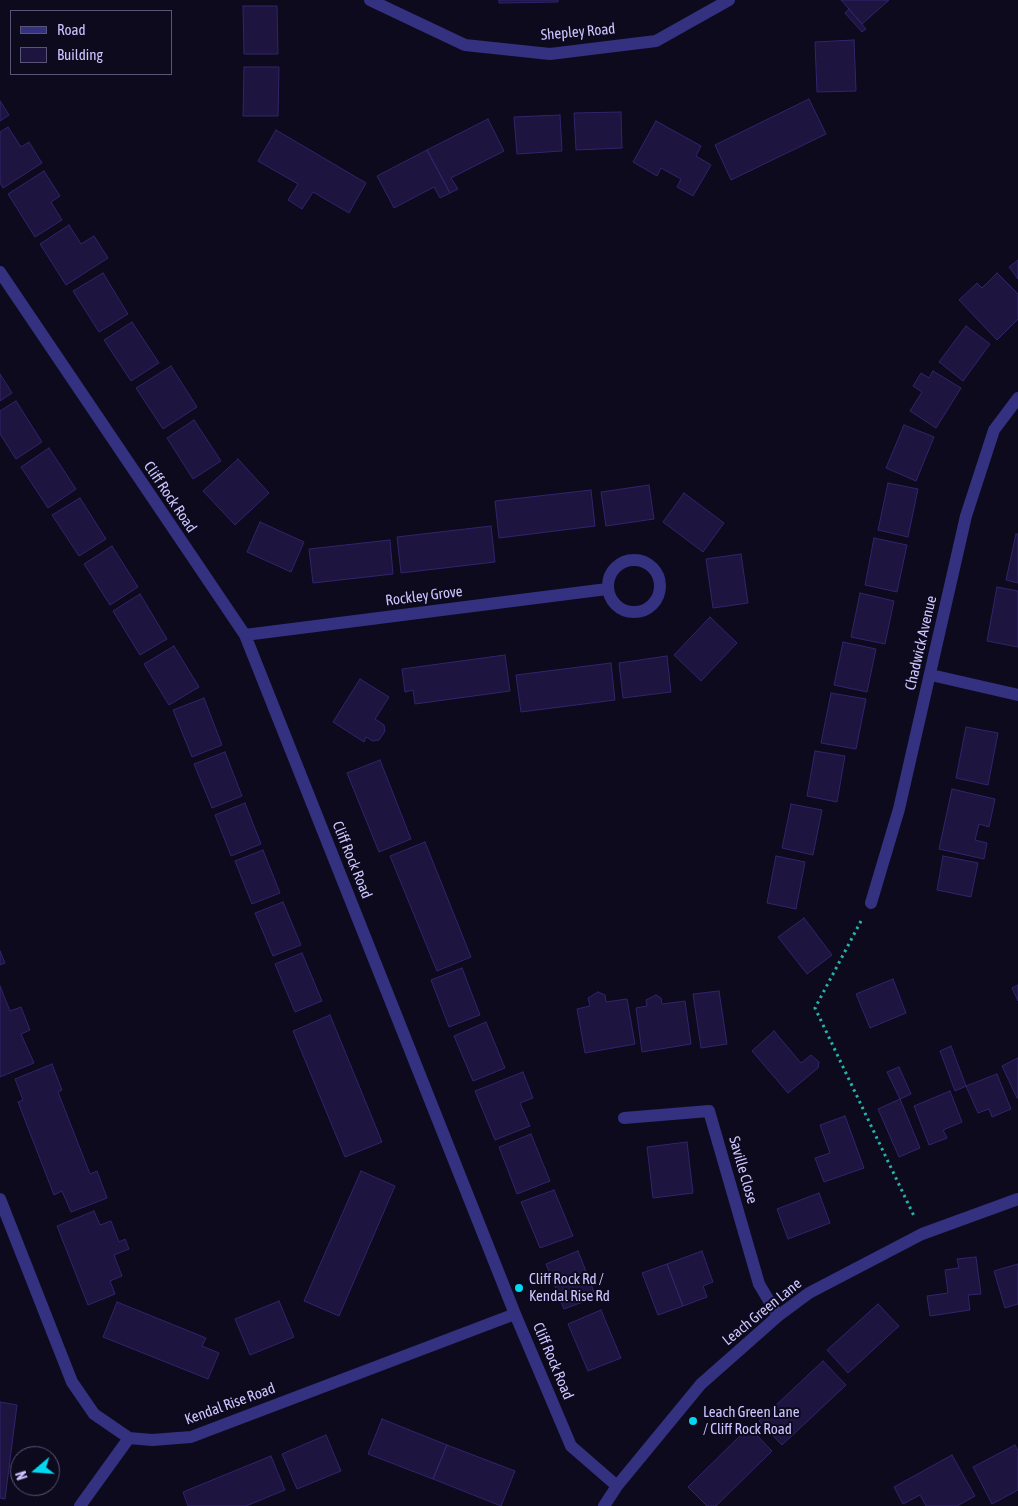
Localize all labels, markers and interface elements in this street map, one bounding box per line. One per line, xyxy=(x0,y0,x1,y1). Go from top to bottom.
legend xyxy=(10,10,172,75)
street label: Shepley Road xyxy=(540,20,616,44)
text: Road xyxy=(57,21,86,38)
text: Building xyxy=(57,46,103,63)
street label: Cliff Rock Road xyxy=(140,458,200,536)
street label: Rockley Grove xyxy=(384,582,464,610)
street label: Chadwick Avenue xyxy=(901,594,941,692)
street label: Cliff Rock Road xyxy=(328,819,376,901)
street label: Saville Close xyxy=(725,1134,761,1206)
place label: Cliff Rock Rd / Kendal Rise Rd xyxy=(529,1270,610,1305)
street label: Leach Green Lane xyxy=(719,1275,805,1349)
marker: Cliff Rock Rd / Kendal Rise Rd xyxy=(513,1282,525,1294)
street label: Cliff Rock Road xyxy=(529,1320,577,1402)
street label: Kendal Rise Road xyxy=(182,1379,278,1429)
place label: Leach Green Lane / Cliff Rock Road xyxy=(703,1403,800,1438)
marker: Leach Green Lane / Cliff Rock Road xyxy=(687,1415,699,1427)
north arrow xyxy=(10,1446,60,1496)
text: N xyxy=(13,1469,31,1482)

